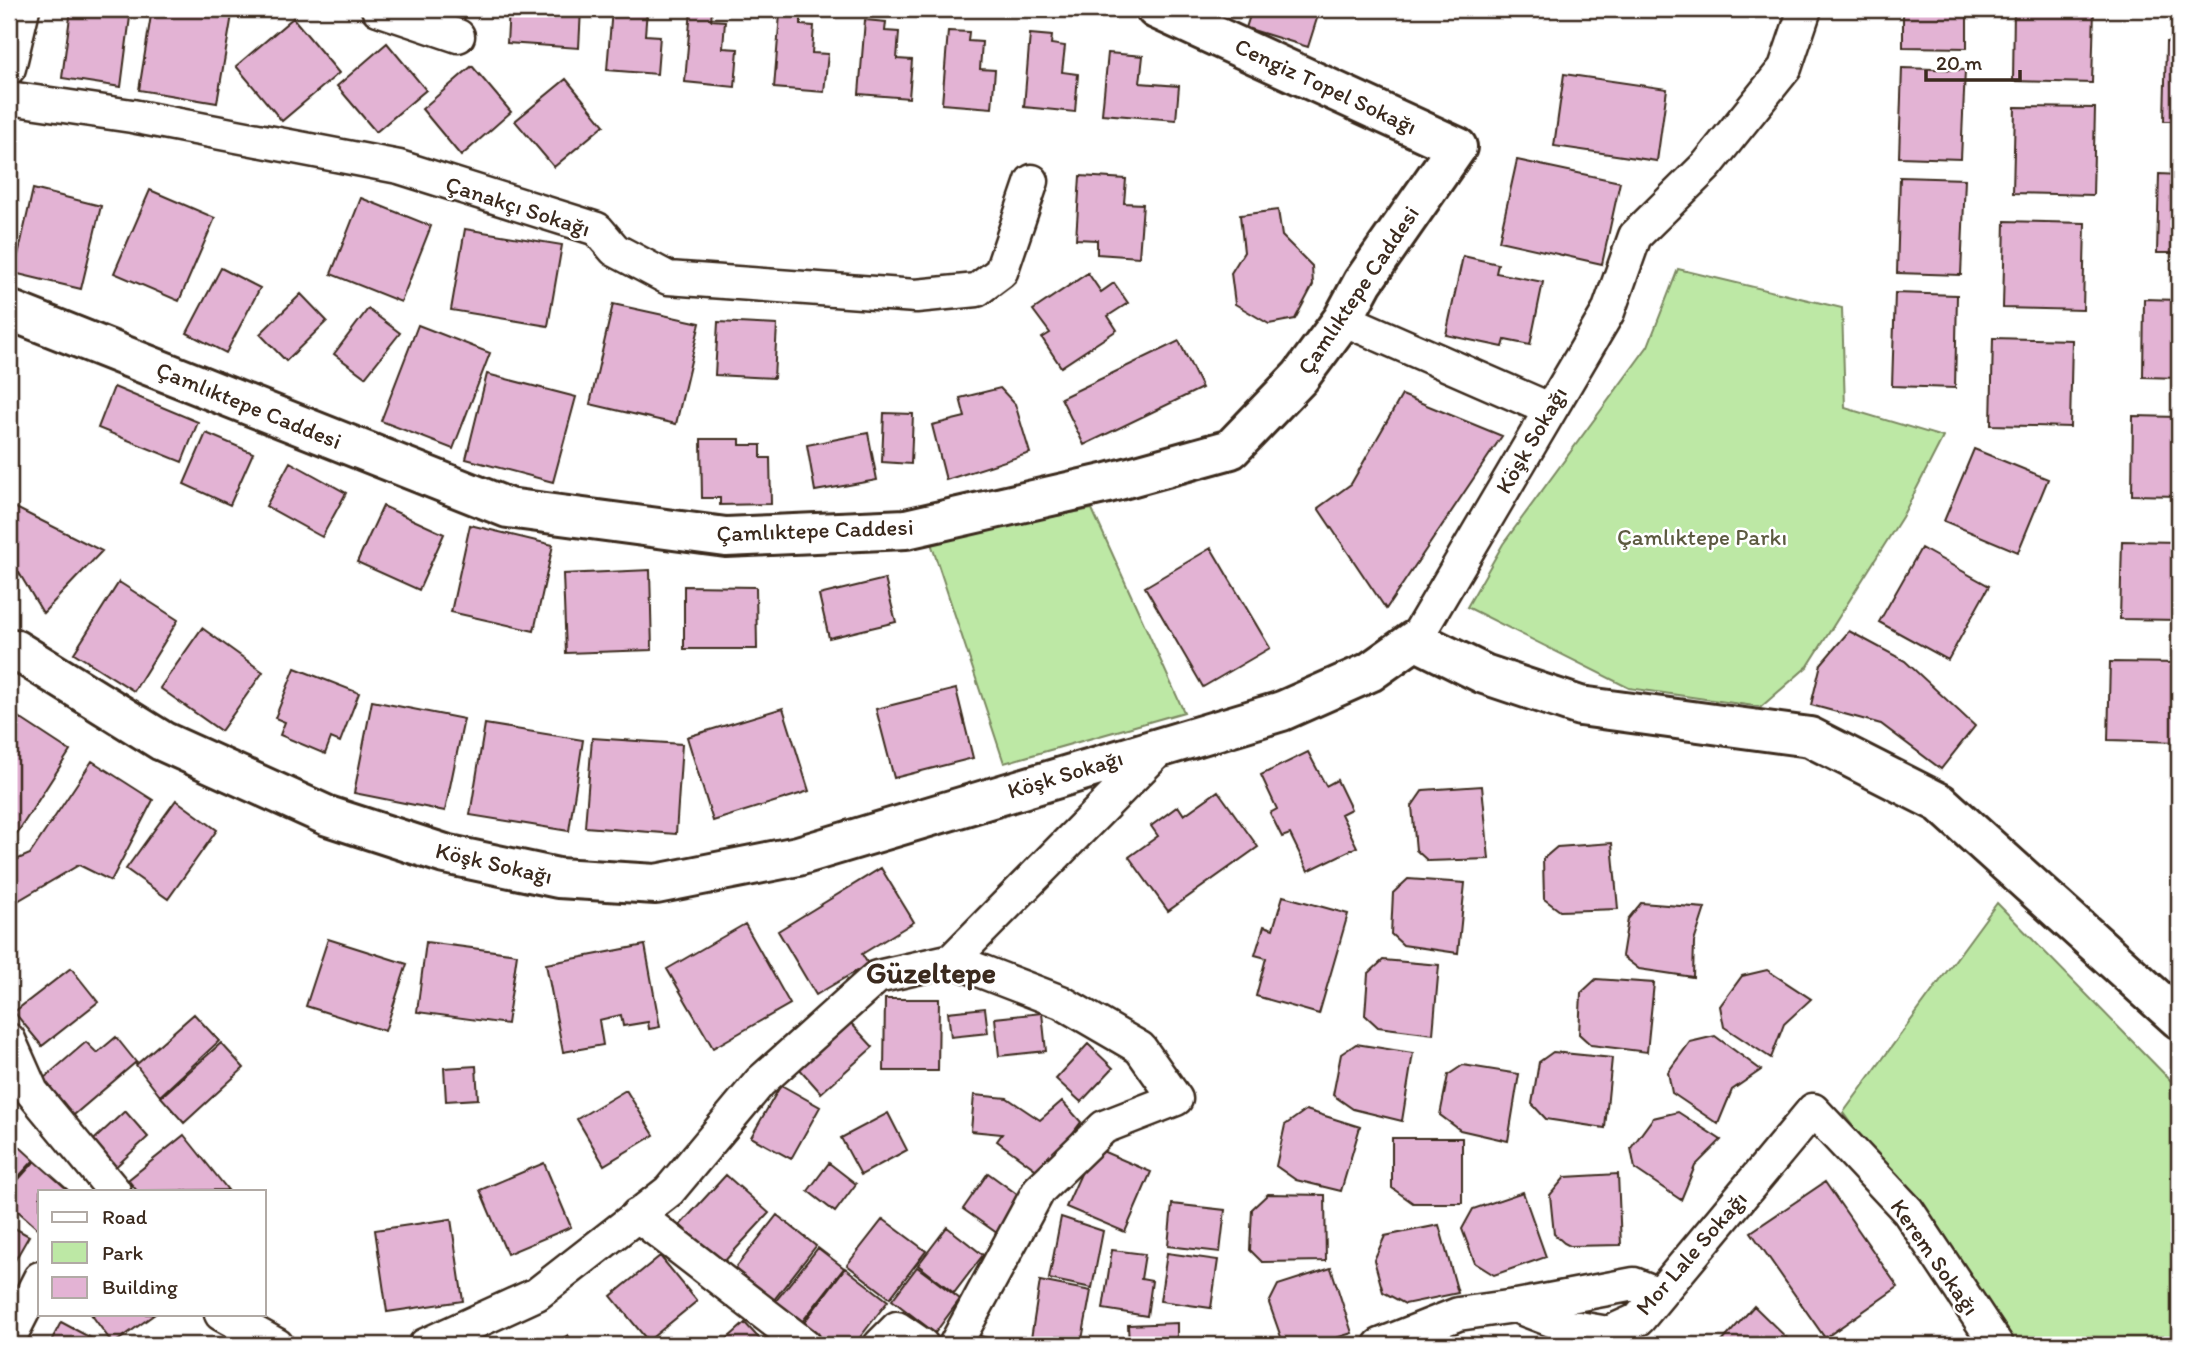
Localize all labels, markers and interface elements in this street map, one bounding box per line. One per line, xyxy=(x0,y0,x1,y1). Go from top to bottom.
street label: Cengiz Topel Sokağı xyxy=(1230,32,1422,140)
scale bar xyxy=(1926,38,2020,82)
text: 20 m xyxy=(1936,50,1983,75)
street label: Çanakçı Sokağı xyxy=(442,169,594,243)
street label: Çamlıktepe Caddesi xyxy=(1291,200,1425,380)
street label: Çamlıktepe Caddesi xyxy=(152,355,346,455)
street label: Köşk Sokağı xyxy=(1489,381,1573,499)
street label: Çamlıktepe Caddesi xyxy=(716,513,914,547)
park label: Çamlıktepe Parkı xyxy=(1617,523,1787,551)
street label: Köşk Sokağı xyxy=(1004,743,1126,805)
street label: Köşk Sokağı xyxy=(433,836,555,890)
district label: Güzeltepe xyxy=(866,954,996,991)
street label: Mor Lale Sokağı xyxy=(1629,1185,1753,1321)
legend xyxy=(38,1190,266,1316)
street label: Kerem Sokağı xyxy=(1885,1193,1985,1321)
text: Road xyxy=(102,1204,148,1229)
text: Park xyxy=(102,1240,144,1265)
text: Building xyxy=(102,1274,178,1299)

